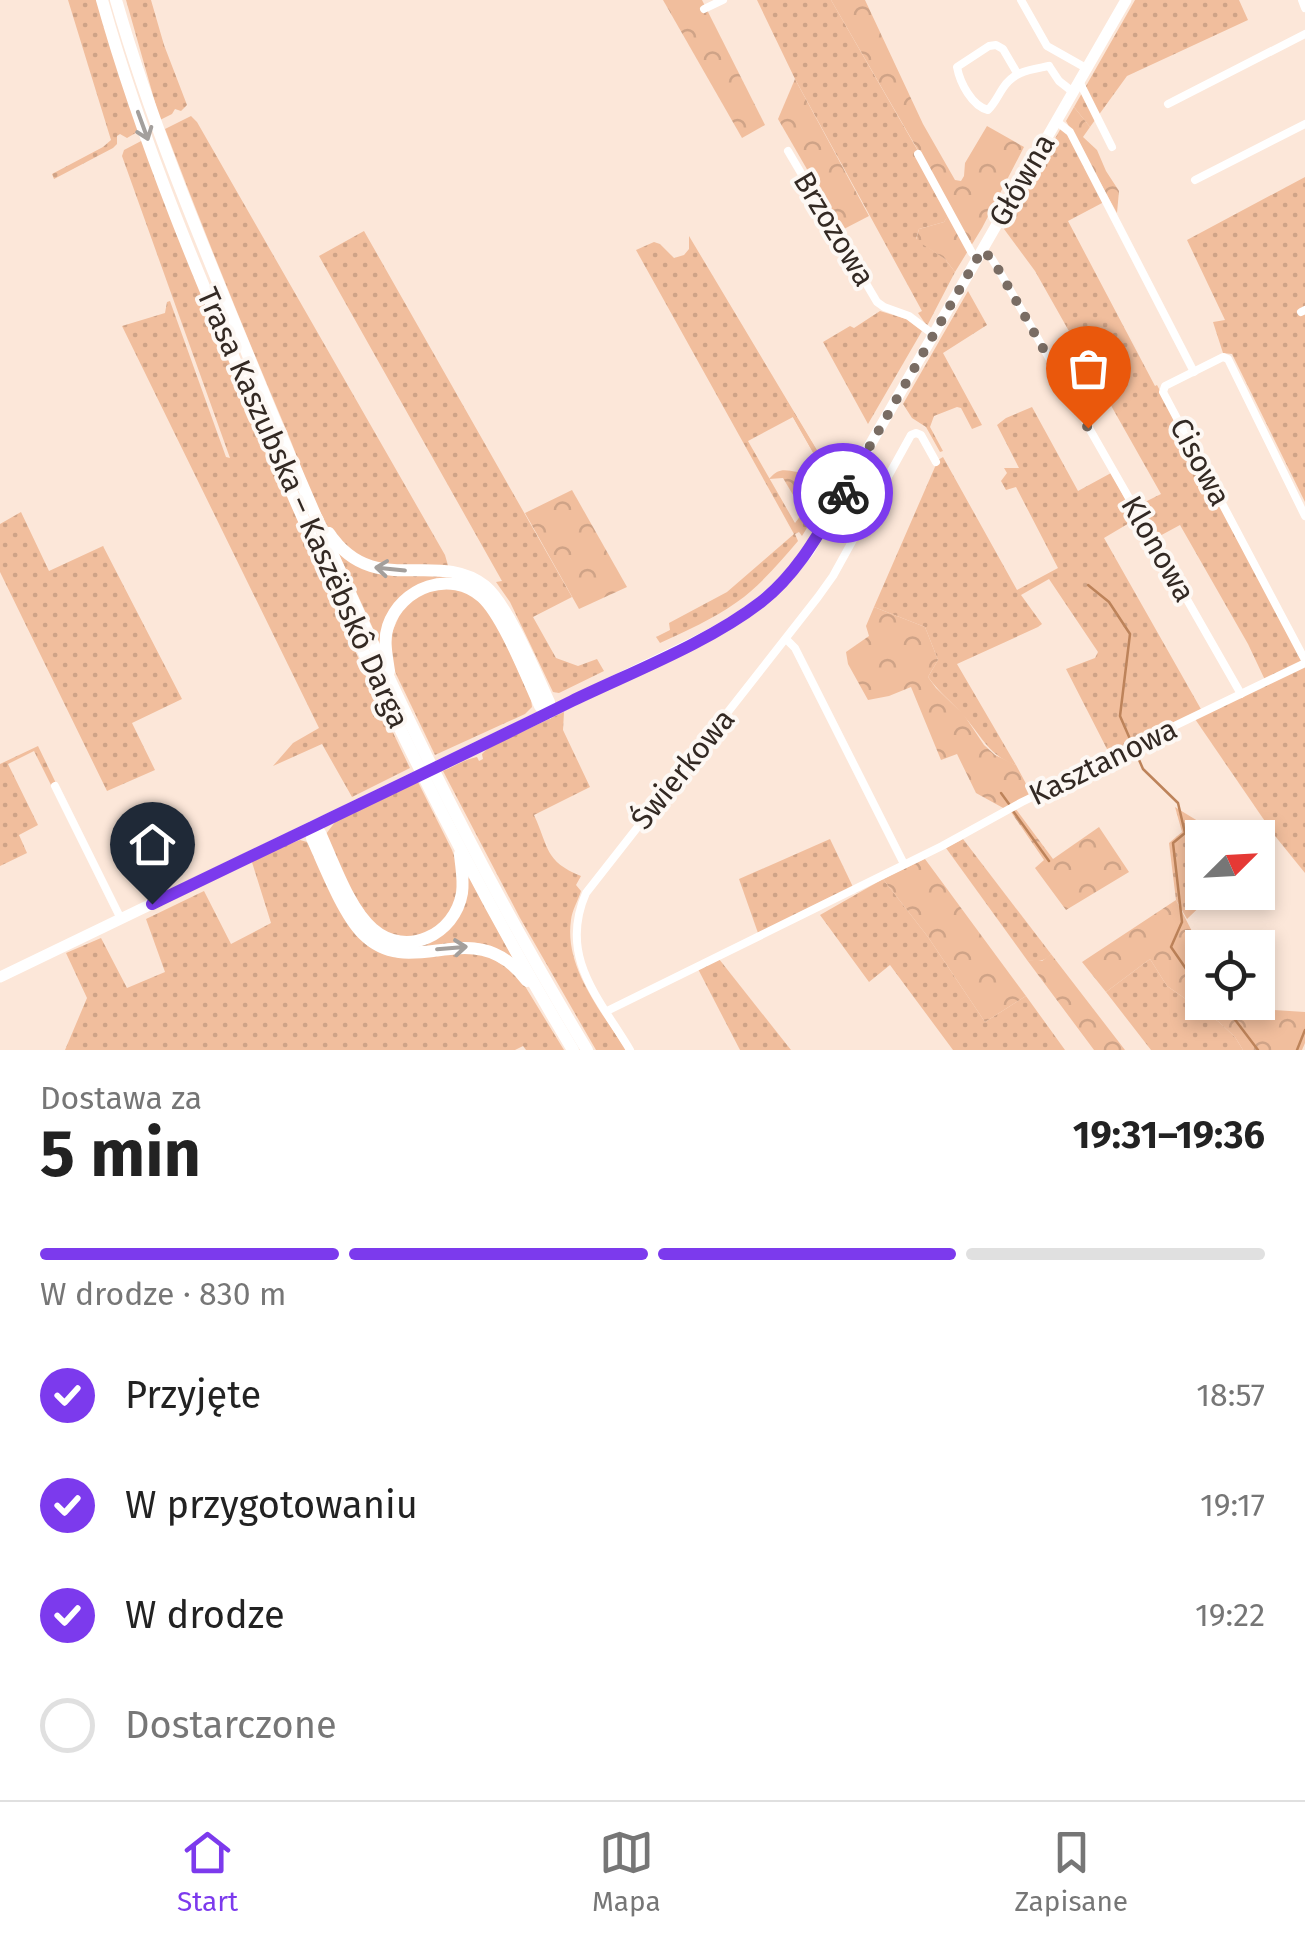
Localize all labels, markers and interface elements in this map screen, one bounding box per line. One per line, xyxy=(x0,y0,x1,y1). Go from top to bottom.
one-way arrow xyxy=(135,110,153,141)
street label: Główna xyxy=(981,127,1063,233)
street label: Brzozowa xyxy=(786,165,882,293)
street label: Trasa Kaszubska – Kaszëbskô Darga xyxy=(189,282,417,734)
pin xyxy=(1046,326,1131,429)
icon: bag xyxy=(1061,341,1116,396)
street label: Cisowa xyxy=(1162,412,1238,512)
courier xyxy=(793,443,893,543)
icon: bike xyxy=(816,466,871,521)
street label: Klonowa xyxy=(1113,490,1203,608)
one-way arrow xyxy=(375,559,407,578)
street label: Świerkowa xyxy=(624,702,742,836)
street label: Kasztanowa xyxy=(1023,711,1183,813)
pin xyxy=(110,802,195,905)
icon: home xyxy=(125,817,180,872)
north arrow xyxy=(1185,820,1275,910)
map controls xyxy=(1185,820,1275,1020)
button: locate xyxy=(1185,930,1275,1020)
one-way arrow xyxy=(436,939,468,958)
text: Dostawa za xyxy=(40,1079,202,1117)
text: 19:31–19:36 xyxy=(1073,1112,1265,1158)
text: 5 min xyxy=(40,1115,201,1193)
text: W drodze · 830 m xyxy=(40,1275,286,1313)
icon: check xyxy=(40,1368,95,1423)
text: Przyjęte xyxy=(125,1372,261,1418)
text: 18:57 xyxy=(1196,1376,1265,1414)
icon: check xyxy=(40,1478,95,1533)
text: W przygotowaniu xyxy=(125,1482,418,1528)
text: 19:17 xyxy=(1200,1486,1265,1524)
icon: check xyxy=(40,1588,95,1643)
text: W drodze xyxy=(125,1592,285,1638)
text: 19:22 xyxy=(1195,1596,1265,1634)
text: Dostarczone xyxy=(125,1702,337,1748)
tab: Start xyxy=(177,1825,238,1918)
tab: Mapa xyxy=(592,1825,661,1918)
tab: Zapisane xyxy=(1014,1825,1128,1918)

